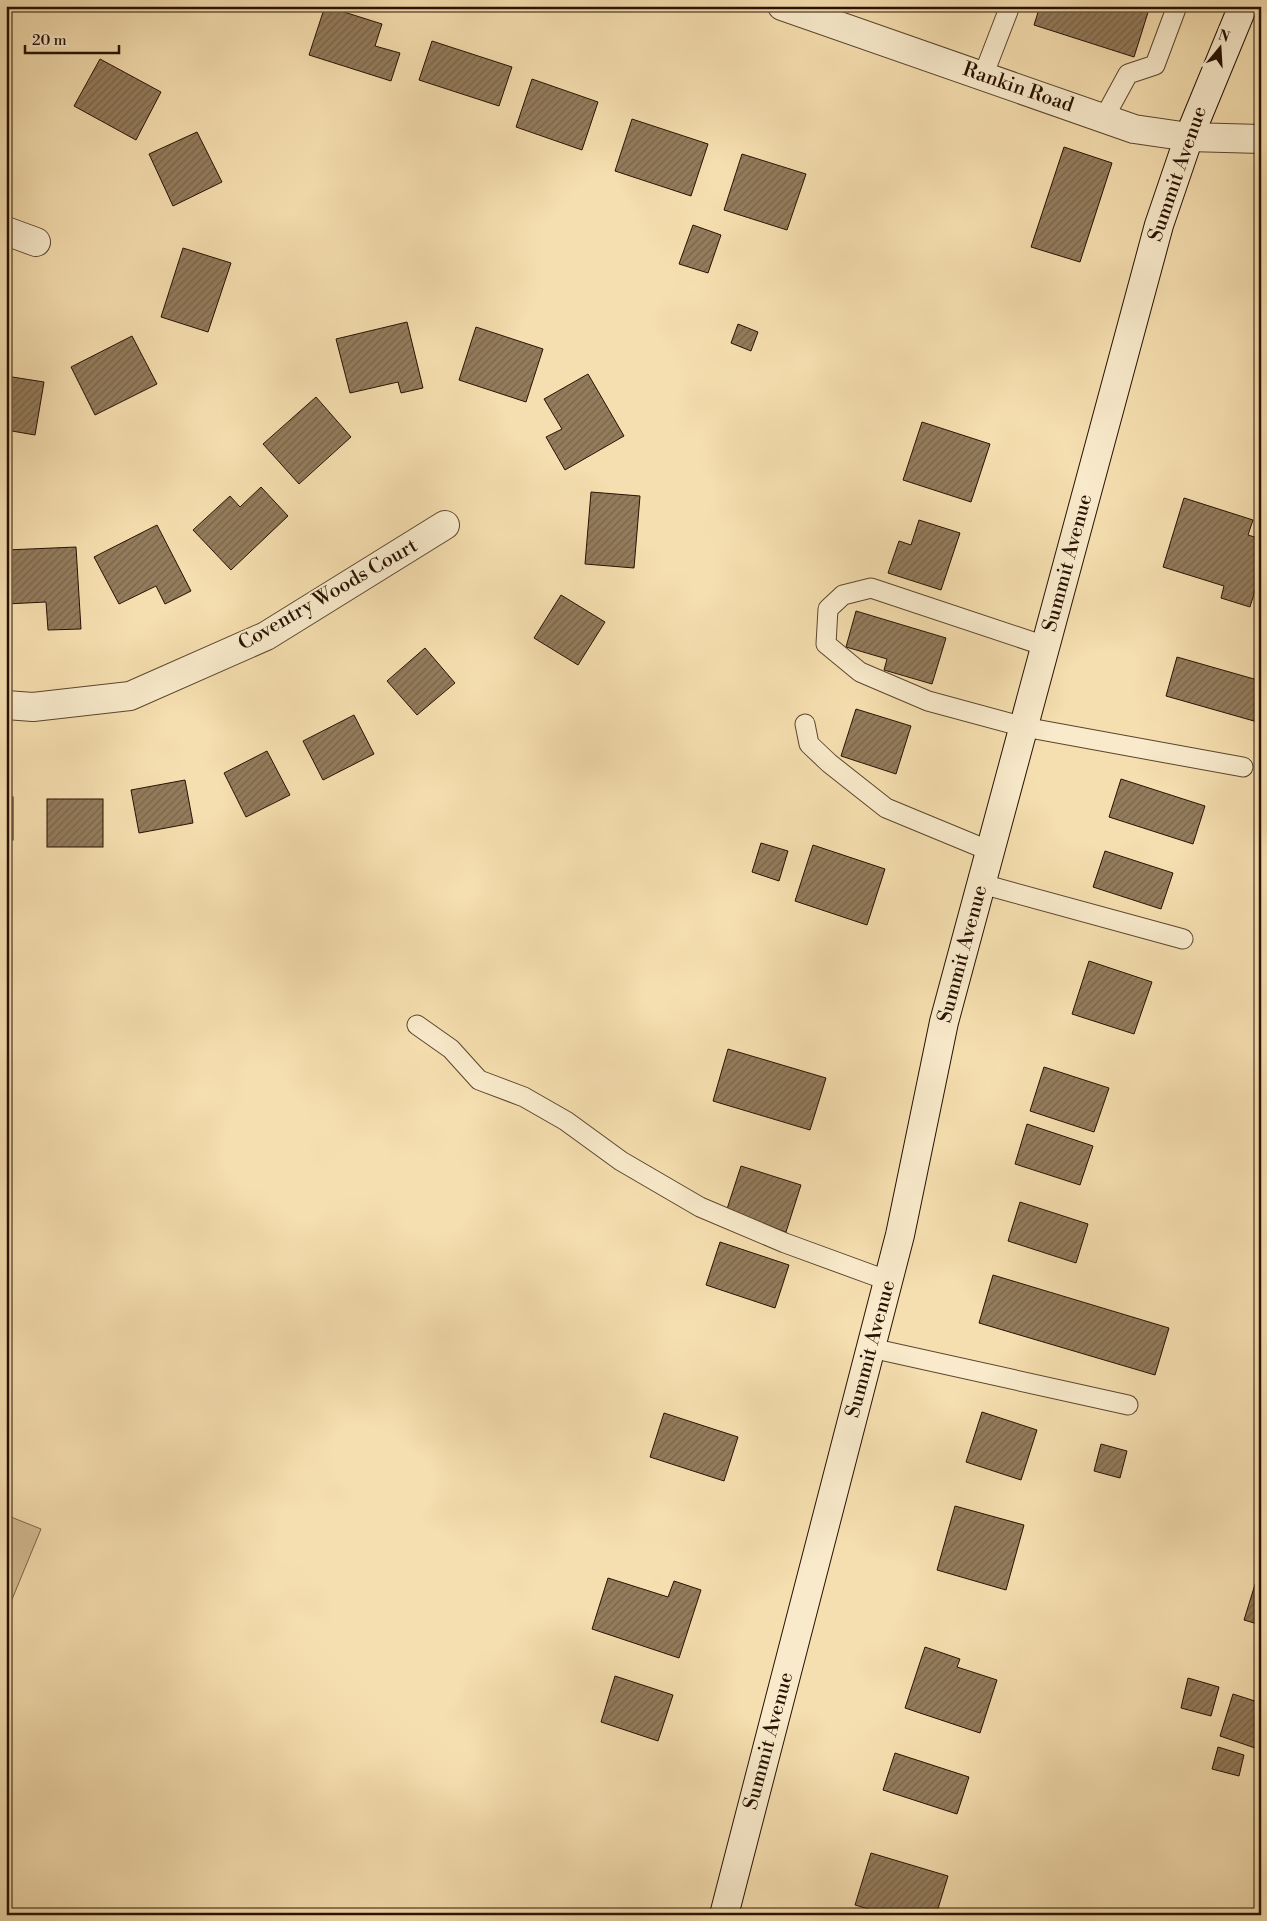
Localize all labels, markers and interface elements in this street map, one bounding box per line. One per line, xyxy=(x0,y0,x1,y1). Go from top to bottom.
scale bar xyxy=(25,22,119,54)
north arrow xyxy=(1194,22,1244,72)
text: N xyxy=(1216,26,1232,47)
text: 20 m xyxy=(32,31,67,50)
street label: Rankin Road xyxy=(959,57,1077,119)
street label: Summit Avenue xyxy=(1143,103,1213,245)
street label: Summit Avenue xyxy=(1038,491,1098,635)
street label: Coventry Woods Court xyxy=(234,534,422,656)
street label: Summit Avenue xyxy=(933,882,993,1026)
street label: Summit Avenue xyxy=(841,1277,901,1421)
street label: Summit Avenue xyxy=(739,1669,799,1813)

